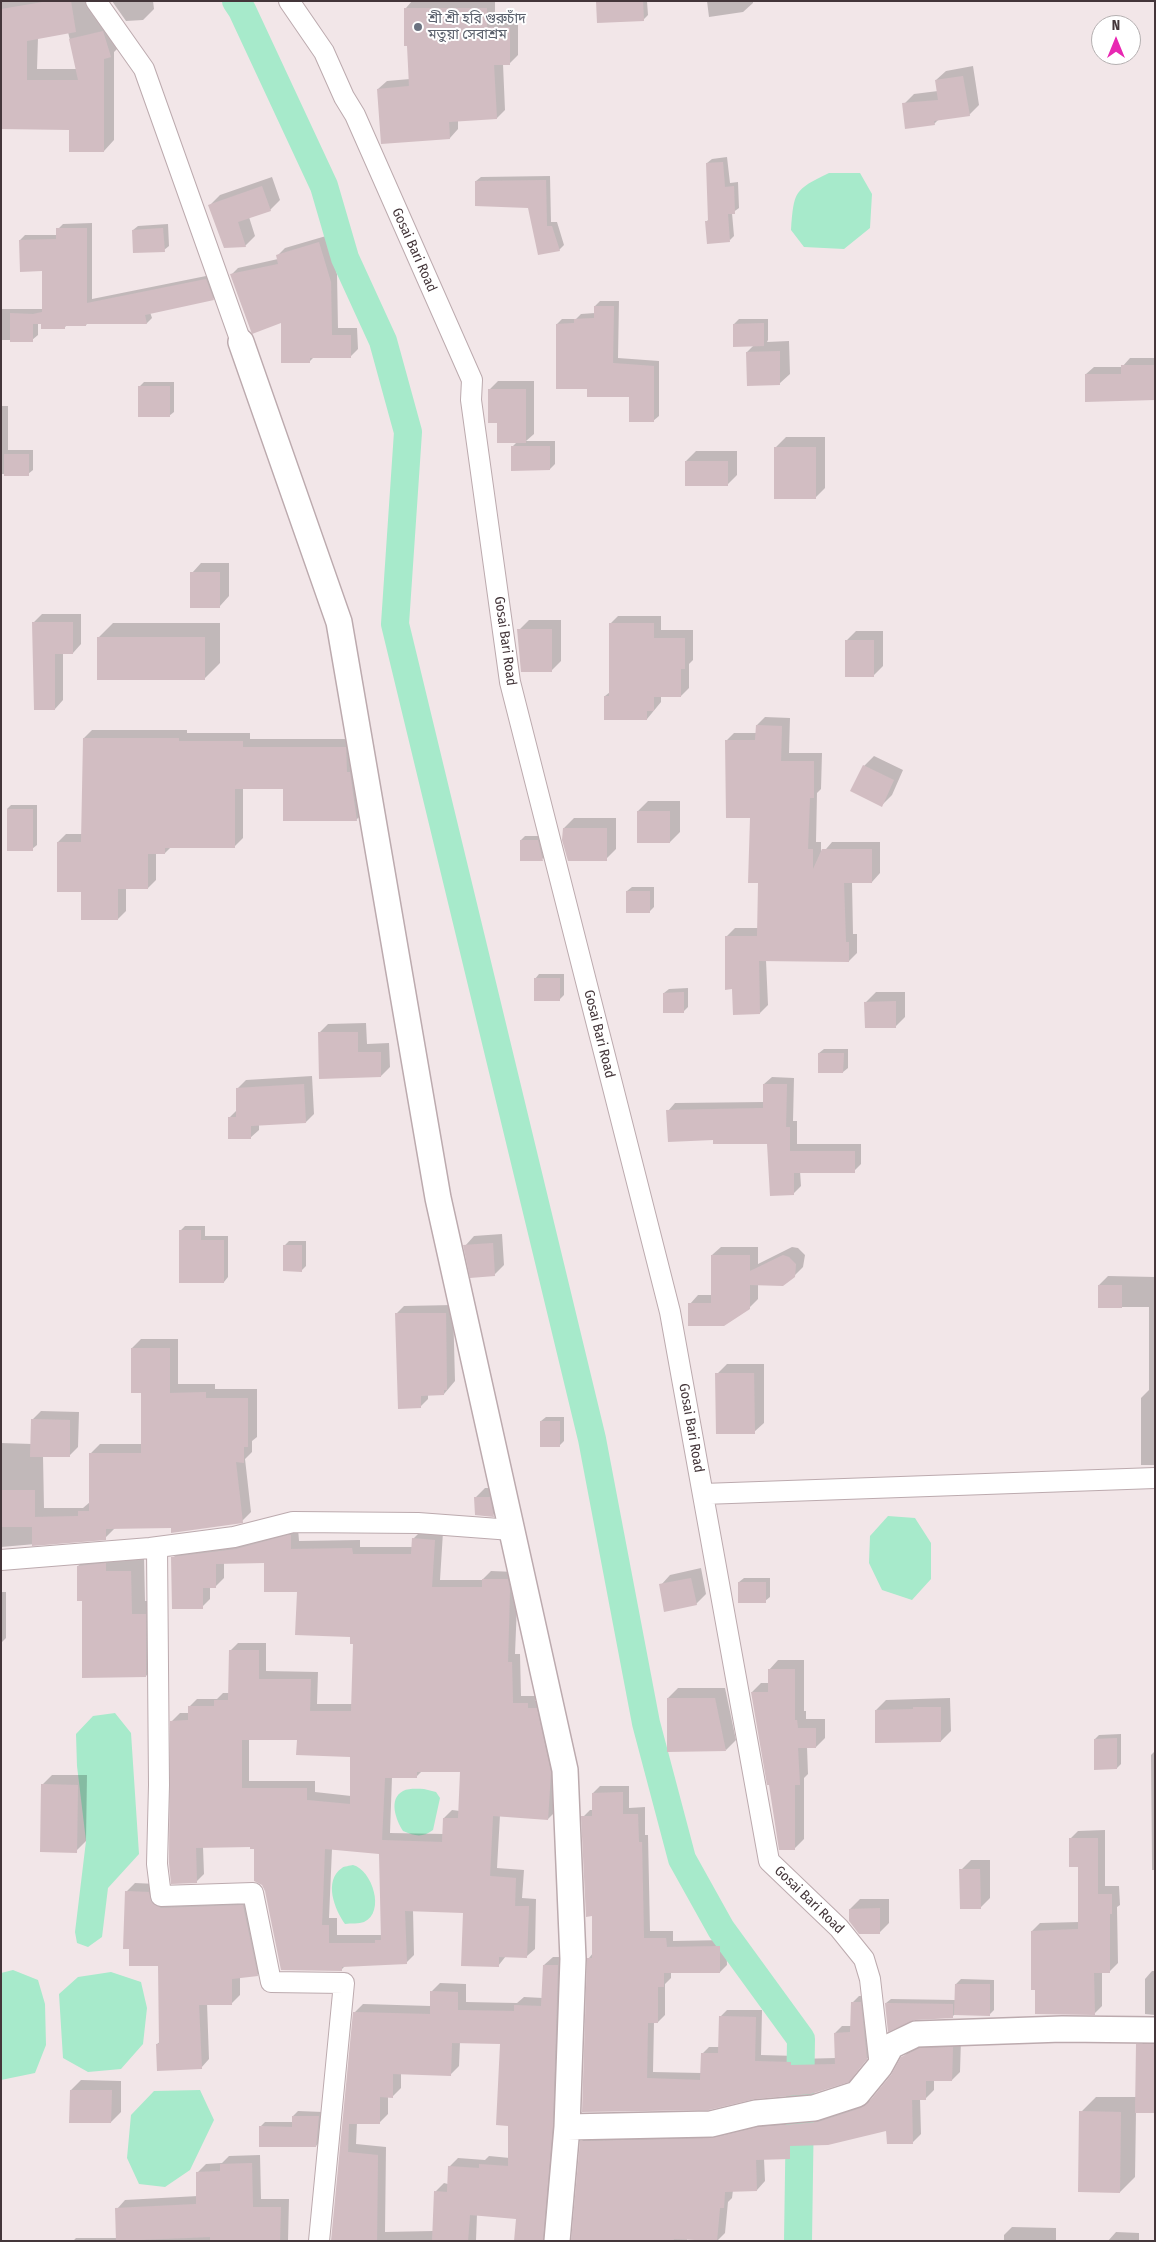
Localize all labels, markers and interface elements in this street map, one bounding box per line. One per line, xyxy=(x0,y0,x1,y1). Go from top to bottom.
place label: শ্রী শ্রী হরি গুরুচাঁদ মতুয়া সেবাশ্রম xyxy=(428,11,526,44)
north arrow xyxy=(1091,15,1141,65)
text: N xyxy=(1112,17,1120,34)
marker: শ্রী শ্রী হরি গুরুচাঁদ মতুয়া সেবাশ্রম xyxy=(412,21,424,33)
street label: Gosai Bari Road xyxy=(388,205,440,295)
street label: Gosai Bari Road xyxy=(490,595,520,687)
street label: Gosai Bari Road xyxy=(580,988,618,1080)
street label: Gosai Bari Road xyxy=(675,1382,707,1474)
street label: Gosai Bari Road xyxy=(771,1863,847,1937)

